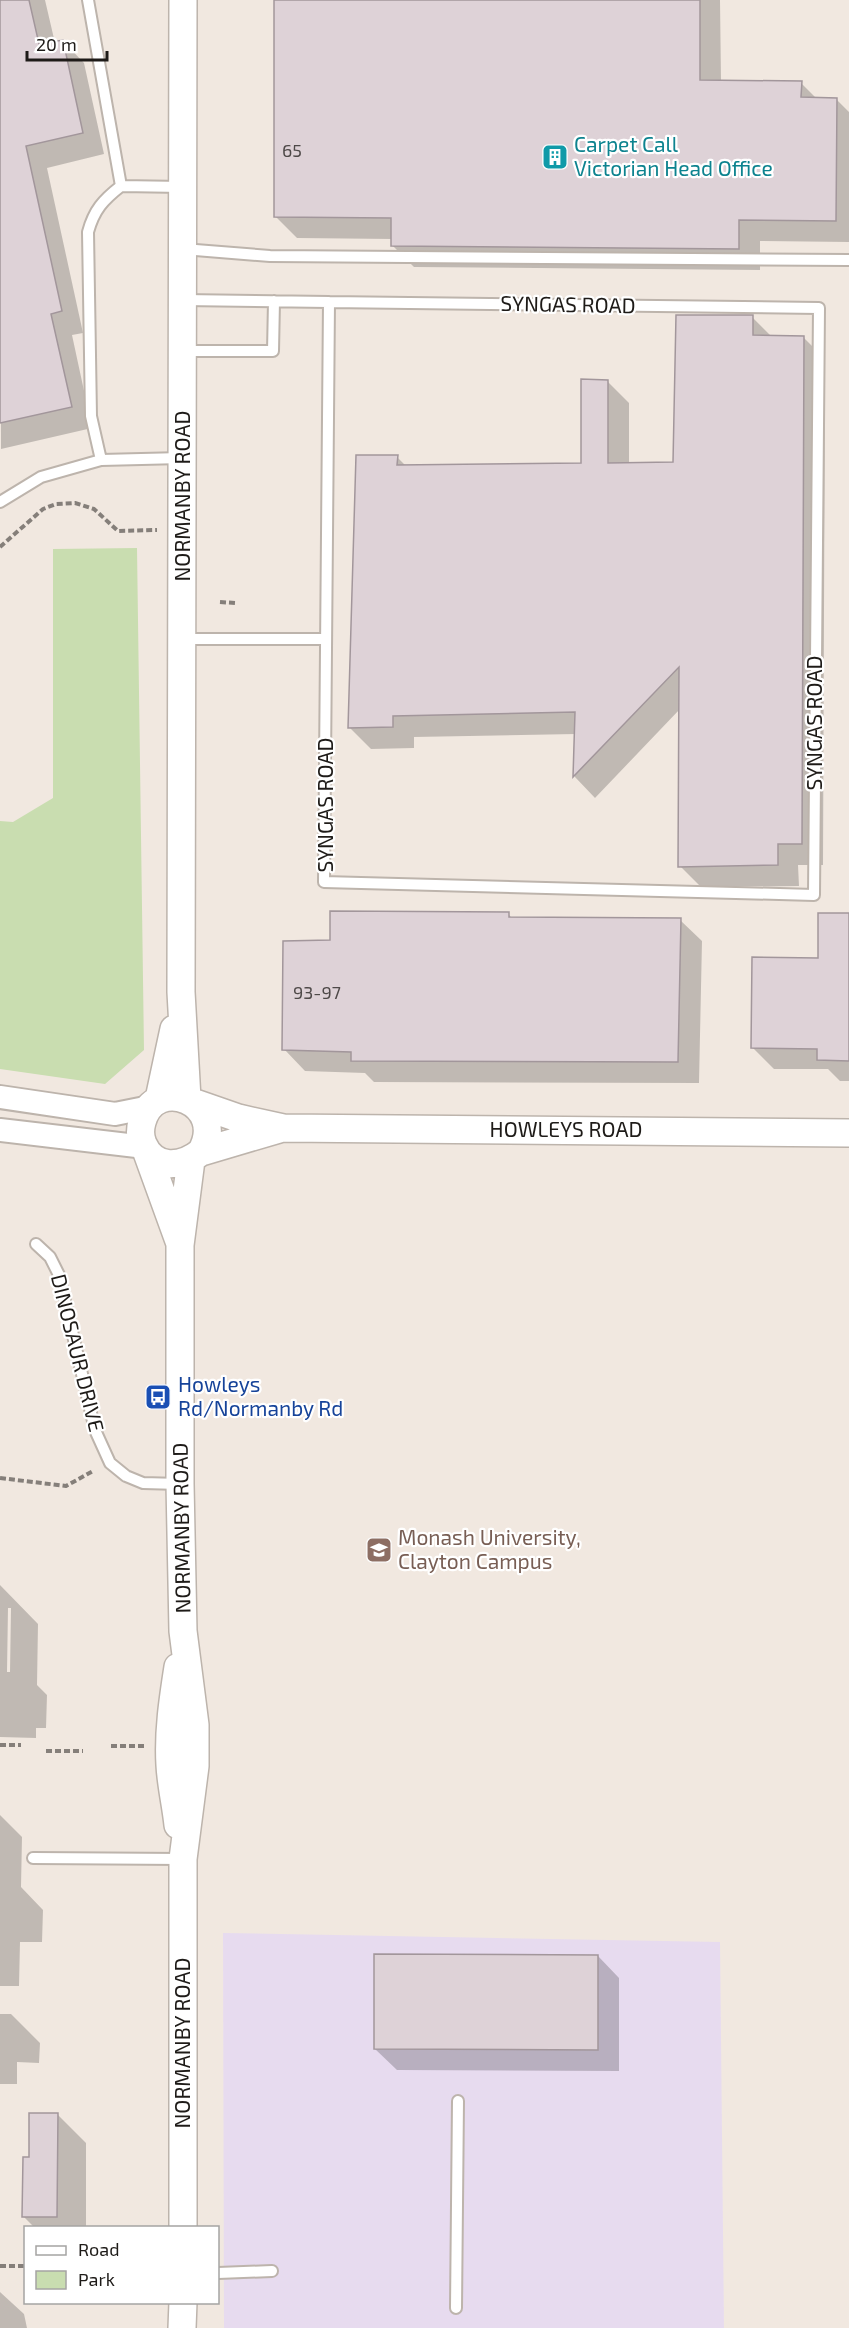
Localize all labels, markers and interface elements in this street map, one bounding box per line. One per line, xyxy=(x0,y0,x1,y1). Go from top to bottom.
scale bar xyxy=(27,24,106,62)
text: 20 m xyxy=(36,33,77,55)
place label: Carpet Call Victorian Head Office xyxy=(574,131,773,180)
house number: 65 xyxy=(282,139,302,161)
building icon: Carpet Call Victorian Head Office xyxy=(540,142,570,172)
street label: SYNGAS ROAD xyxy=(500,290,636,317)
street label: NORMANBY ROAD xyxy=(169,411,194,581)
street label: SYNGAS ROAD xyxy=(801,655,826,791)
street label: SYNGAS ROAD xyxy=(312,737,337,873)
house number: 93-97 xyxy=(293,981,341,1003)
street label: HOWLEYS ROAD xyxy=(490,1116,642,1141)
street label: DINOSAUR DRIVE xyxy=(47,1271,110,1434)
place label: Howleys Rd/Normanby Rd xyxy=(178,1371,343,1420)
bus stop icon: Howleys Rd/Normanby Rd xyxy=(143,1382,173,1412)
street label: NORMANBY ROAD xyxy=(167,1442,194,1614)
place label: Monash University, Clayton Campus xyxy=(398,1524,581,1573)
school or university icon: Monash University, Clayton Campus xyxy=(364,1535,394,1565)
street label: NORMANBY ROAD xyxy=(169,1958,194,2128)
legend xyxy=(24,2226,219,2304)
text: Road xyxy=(78,2238,119,2260)
text: Park xyxy=(78,2268,115,2290)

